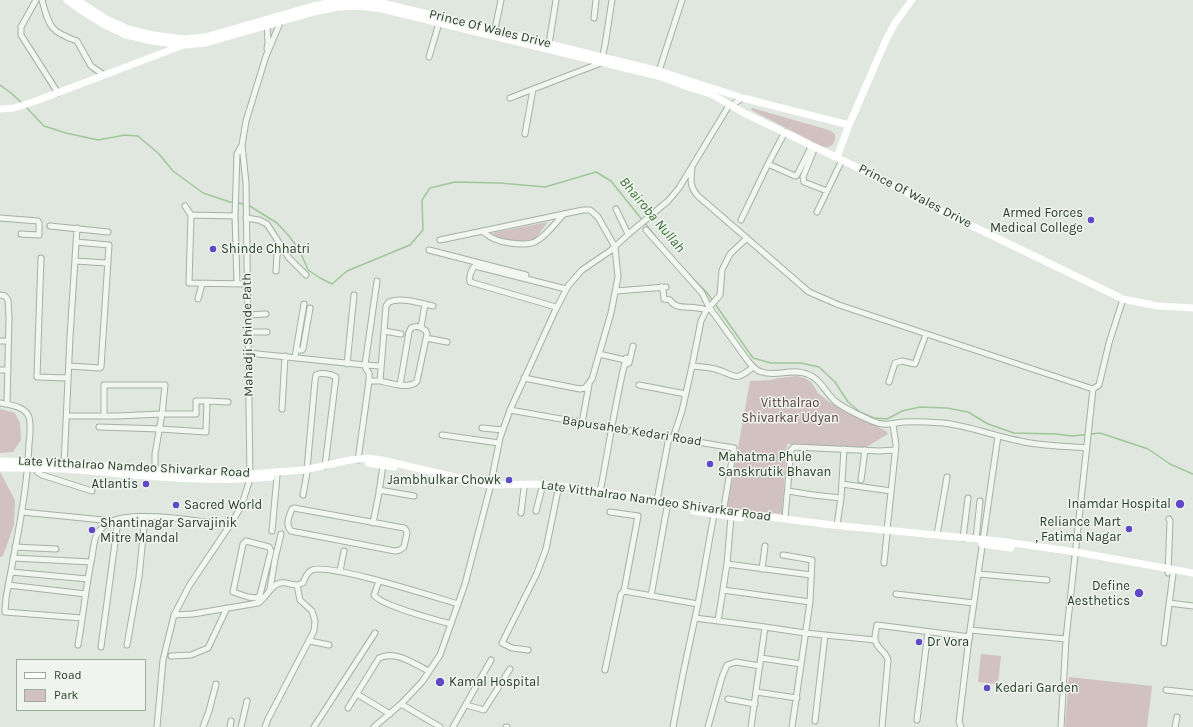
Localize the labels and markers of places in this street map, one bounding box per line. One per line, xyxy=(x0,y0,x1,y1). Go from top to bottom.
place label: Armed Forces Medical College xyxy=(990,205,1083,236)
marker: Armed Forces Medical College xyxy=(1086,215,1096,225)
place label: Shinde Chhatri xyxy=(221,241,310,257)
marker: Shinde Chhatri xyxy=(208,244,218,254)
place label: Mahatma Phule Sanskrutik Bhavan xyxy=(718,449,831,480)
marker: Mahatma Phule Sanskrutik Bhavan xyxy=(705,459,715,469)
place label: Jambhulkar Chowk xyxy=(387,472,501,488)
marker: Jambhulkar Chowk xyxy=(504,475,514,485)
place label: Atlantis xyxy=(91,476,138,492)
marker: Atlantis xyxy=(141,479,151,489)
place label: Inamdar Hospital xyxy=(1068,496,1171,512)
place label: Sacred World xyxy=(184,497,262,513)
marker: Inamdar Hospital xyxy=(1174,498,1186,510)
marker: Sacred World xyxy=(171,500,181,510)
place label: Reliance Mart , Fatima Nagar xyxy=(1035,514,1121,545)
place label: Shantinagar Sarvajinik Mitre Mandal xyxy=(100,515,237,546)
marker: Reliance Mart , Fatima Nagar xyxy=(1124,524,1134,534)
marker: Shantinagar Sarvajinik Mitre Mandal xyxy=(87,525,97,535)
place label: Define Aesthetics xyxy=(1067,578,1130,609)
marker: Define Aesthetics xyxy=(1133,587,1145,599)
place label: Dr Vora xyxy=(927,634,969,650)
marker: Dr Vora xyxy=(914,637,924,647)
place label: Kamal Hospital xyxy=(449,674,540,690)
marker: Kamal Hospital xyxy=(434,676,446,688)
place label: Kedari Garden xyxy=(995,680,1079,696)
marker: Kedari Garden xyxy=(982,683,992,693)

